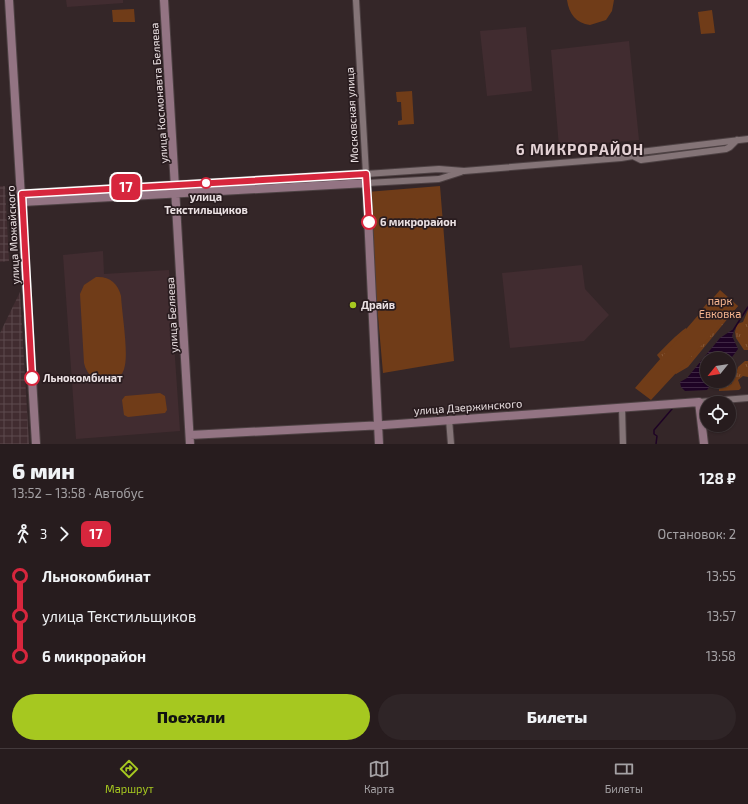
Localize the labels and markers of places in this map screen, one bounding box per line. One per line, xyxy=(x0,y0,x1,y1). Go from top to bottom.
marker: улица Текстильщиков xyxy=(200,177,212,189)
place label: улица Текстильщиков xyxy=(164,190,248,216)
marker: 6 микрорайон xyxy=(361,214,377,230)
place label: 6 микрорайон xyxy=(380,215,456,228)
place label: Драйв xyxy=(361,298,395,311)
marker: Драйв xyxy=(348,300,358,310)
marker: Льнокомбинат xyxy=(24,370,40,386)
place label: Льнокомбинат xyxy=(43,371,123,384)

